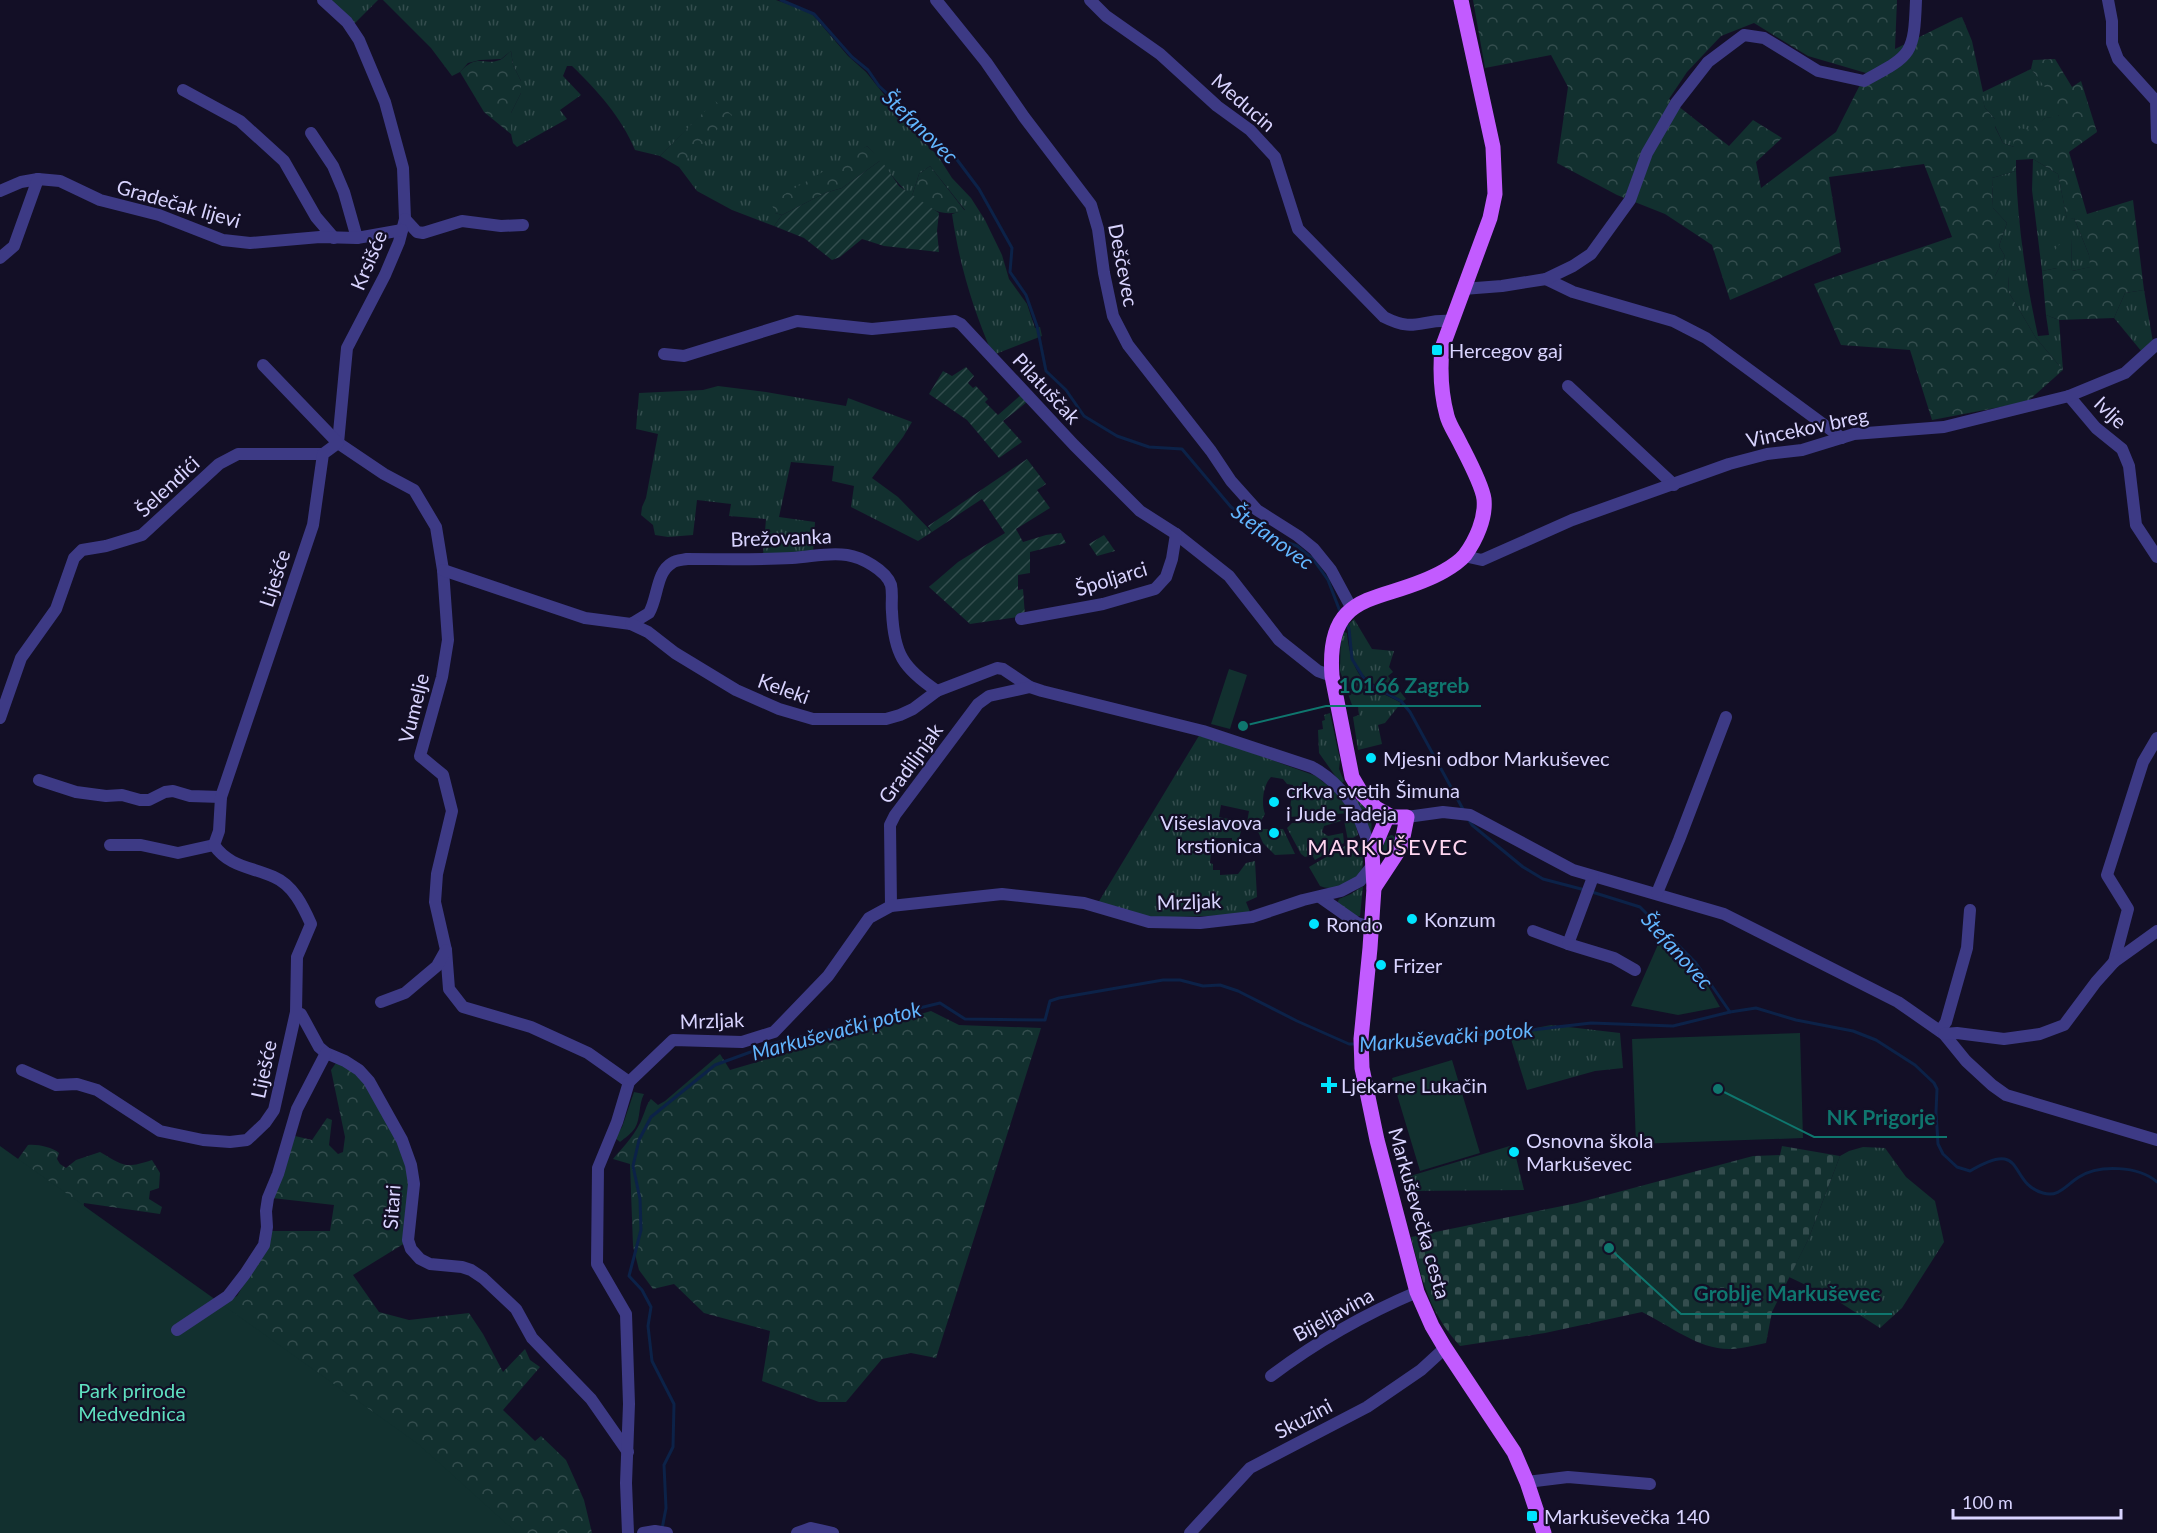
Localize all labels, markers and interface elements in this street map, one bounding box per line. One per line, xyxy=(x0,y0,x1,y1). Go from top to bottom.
street label: Meducin xyxy=(1207,68,1281,136)
water label: Štefanovec xyxy=(878,84,964,168)
street label: Gradečak lijevi xyxy=(114,174,244,232)
street label: Deščevec xyxy=(1104,221,1144,309)
street label: Krsišće xyxy=(345,227,391,293)
place label: Hercegov gaj xyxy=(1449,338,1563,362)
marker: Hercegov gaj xyxy=(1430,343,1444,357)
street label: Pilatuščak xyxy=(1008,348,1086,429)
street label: Ivlje xyxy=(2090,391,2132,433)
street label: Vincekov breg xyxy=(1744,402,1870,452)
street label: Šelendići xyxy=(130,451,204,521)
water label: Štefanovec xyxy=(1227,498,1319,574)
street label: Brežovanka xyxy=(730,523,832,551)
street label: Liješće xyxy=(253,546,295,610)
street label: Špoljarci xyxy=(1072,556,1150,600)
callout: 10166 Zagreb xyxy=(1326,667,1481,706)
street label: Keleki xyxy=(755,668,813,708)
street label: Vumelje xyxy=(393,671,433,745)
text: 10166 Zagreb xyxy=(1338,672,1470,697)
street label: Gradiljnjak xyxy=(873,718,948,808)
place label: Mjesni odbor Markuševec xyxy=(1383,746,1610,770)
marker: Mjesni odbor Markuševec xyxy=(1364,751,1378,765)
place label: crkva svetih Šimuna i Jude Tadeja xyxy=(1286,778,1460,825)
marker: crkva svetih Šimuna i Jude Tadeja xyxy=(1267,795,1281,809)
place label: Višeslavova krstionica xyxy=(1160,810,1262,857)
marker: Višeslavova krstionica xyxy=(1267,826,1281,840)
district label: MARKUŠEVEC xyxy=(1307,833,1469,860)
street label: Mrzljak xyxy=(1156,888,1222,914)
water label: Štefanovec xyxy=(1637,906,1720,994)
place label: Konzum xyxy=(1424,907,1496,931)
place label: Rondo xyxy=(1326,912,1383,936)
marker: Konzum xyxy=(1405,912,1419,926)
marker: Rondo xyxy=(1307,917,1321,931)
place label: Frizer xyxy=(1393,953,1443,977)
marker: Frizer xyxy=(1374,958,1388,972)
water label: Markuševački potok xyxy=(748,995,925,1065)
street label: Mrzljak xyxy=(679,1007,745,1033)
water label: Markuševački potok xyxy=(1358,1016,1535,1056)
street label: Liješće xyxy=(245,1038,281,1100)
place label: Ljekarne Lukačin xyxy=(1341,1073,1487,1097)
marker: Ljekarne Lukačin xyxy=(1322,1078,1336,1092)
callout: NK Prigorje xyxy=(1814,1098,1947,1137)
text: NK Prigorje xyxy=(1826,1104,1936,1129)
street label: Markuševečka cesta xyxy=(1384,1125,1456,1301)
place label: Osnovna škola Markuševec xyxy=(1526,1128,1654,1175)
marker: Osnovna škola Markuševec xyxy=(1507,1145,1521,1159)
street label: Sitari xyxy=(377,1184,405,1230)
callout: Groblje Markuševec xyxy=(1681,1275,1892,1314)
text: Groblje Markuševec xyxy=(1694,1280,1880,1305)
street label: Bijeljavina xyxy=(1289,1282,1377,1346)
park label: Park prirode Medvednica xyxy=(78,1378,186,1425)
street label: Skuzini xyxy=(1270,1393,1336,1443)
scale bar xyxy=(1953,1482,2121,1520)
text: 100 m xyxy=(1962,1491,2013,1513)
place label: Markuševečka 140 xyxy=(1544,1504,1710,1528)
marker: Markuševečka 140 xyxy=(1525,1509,1539,1523)

